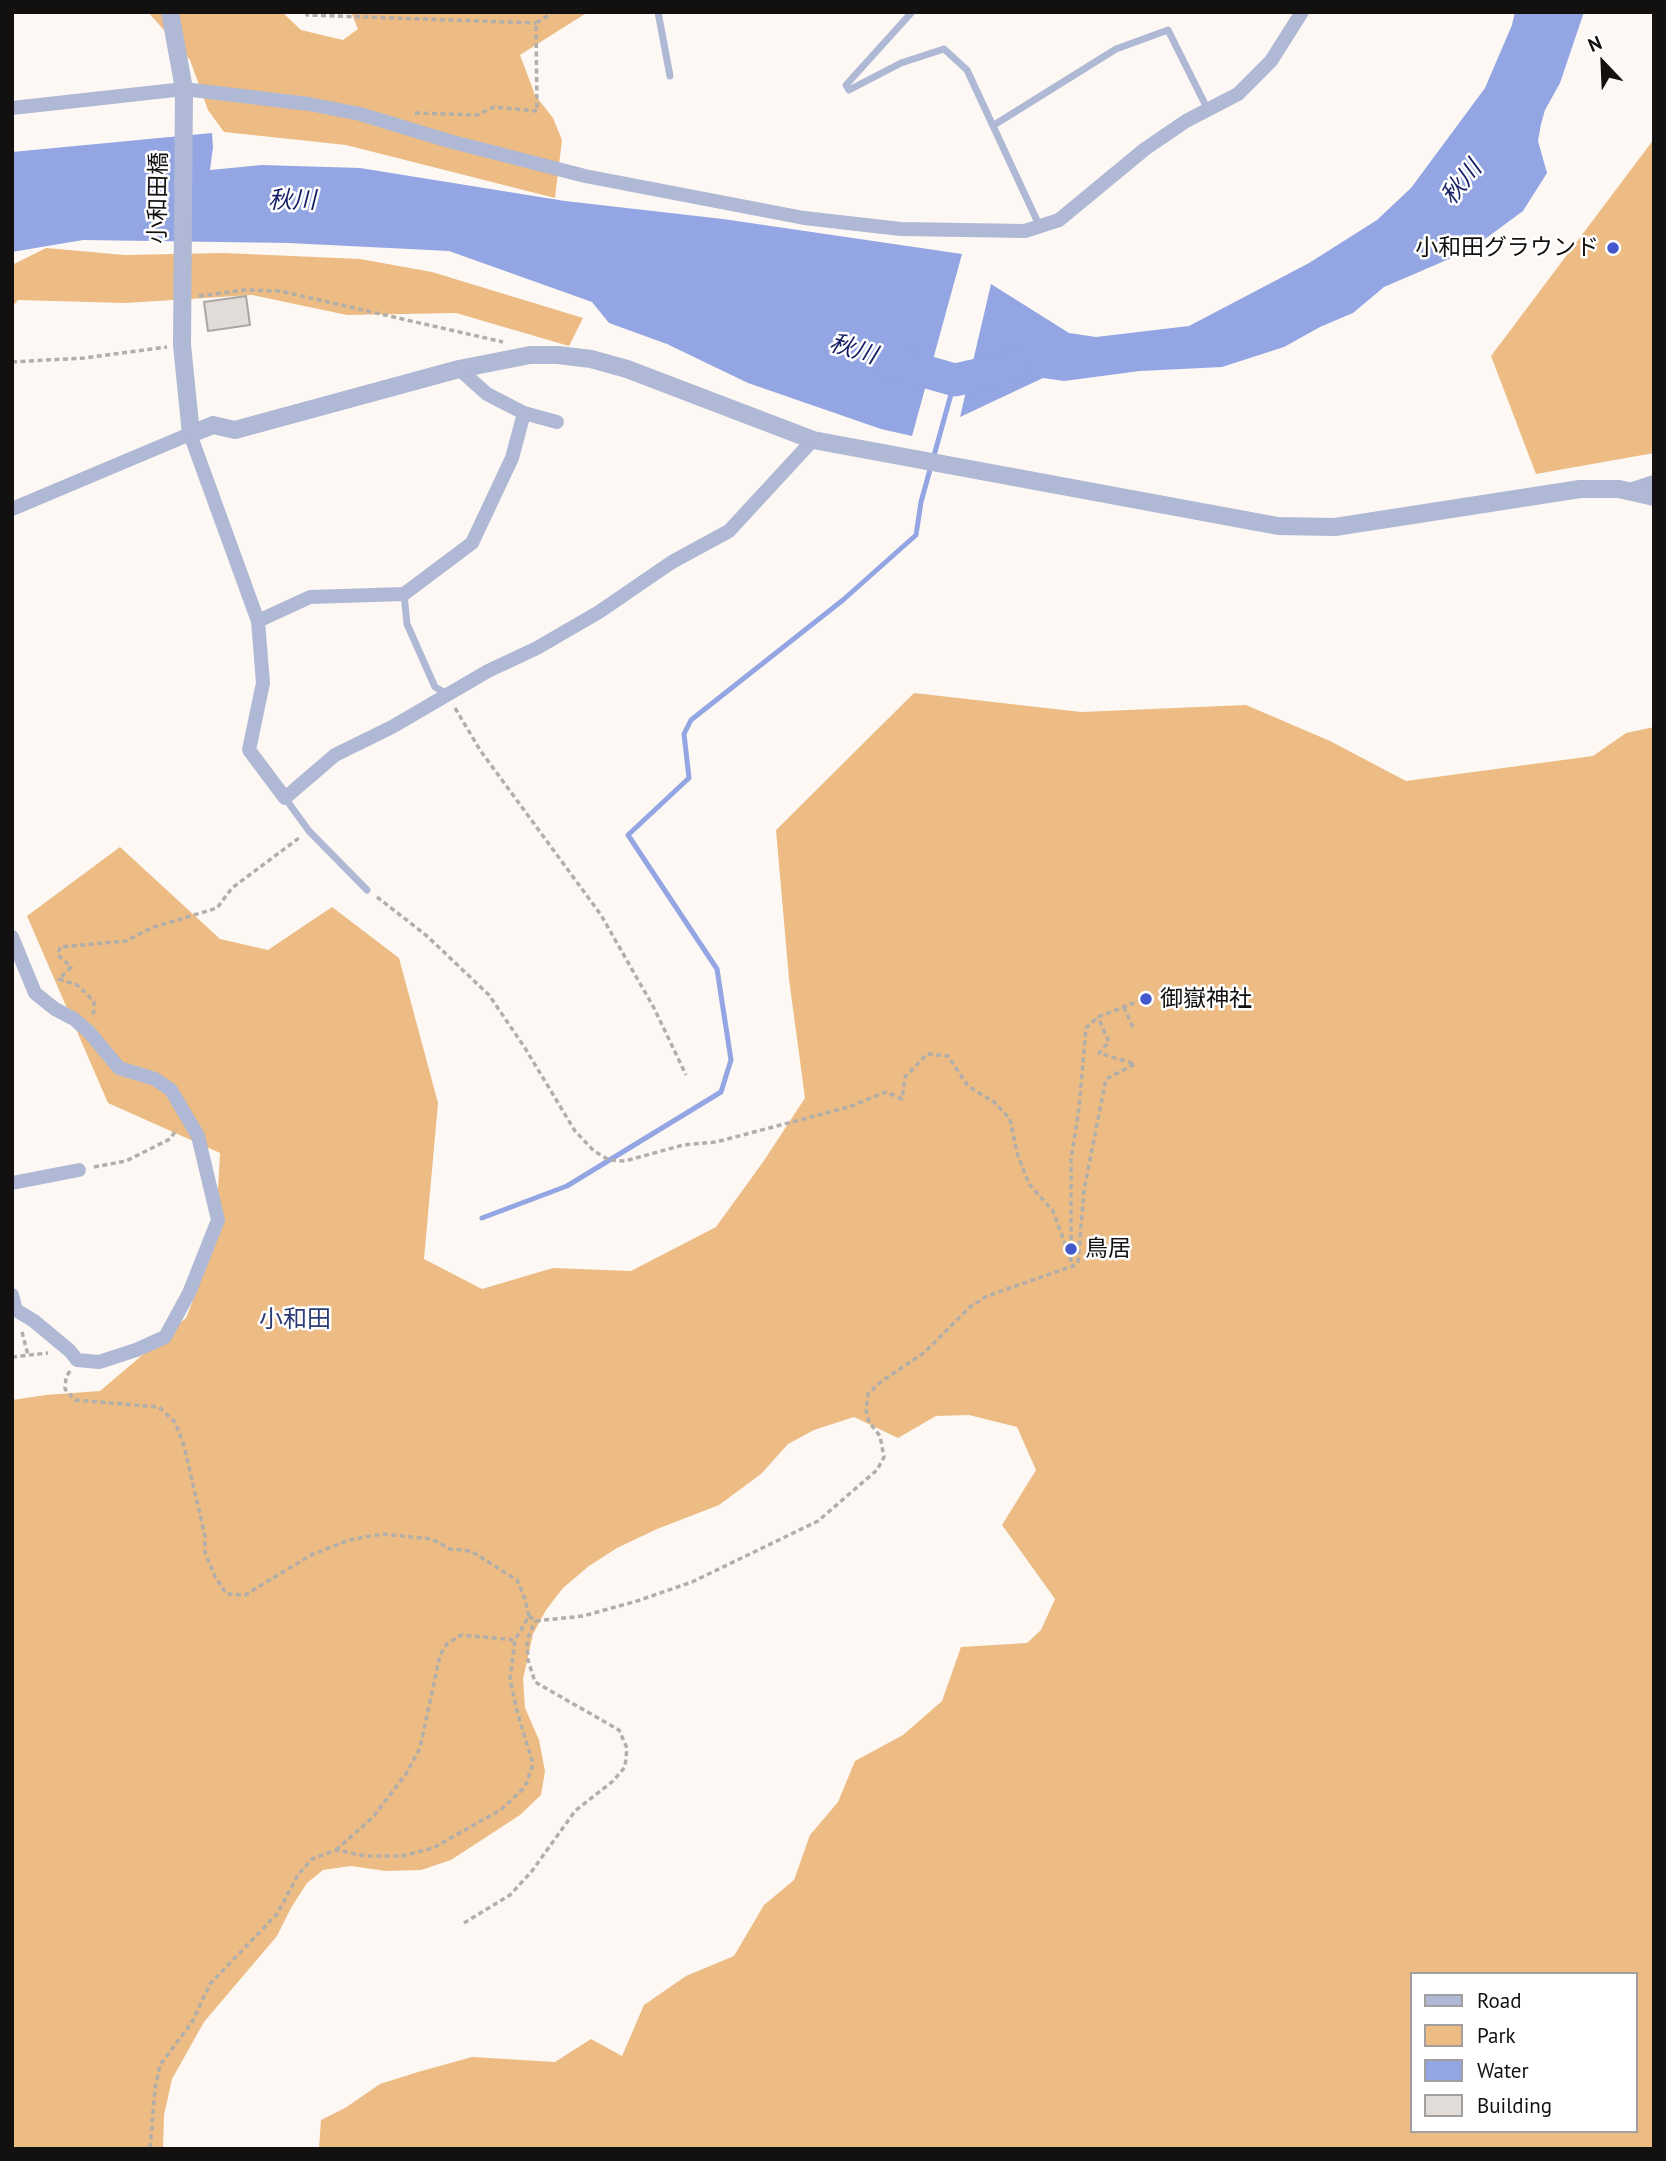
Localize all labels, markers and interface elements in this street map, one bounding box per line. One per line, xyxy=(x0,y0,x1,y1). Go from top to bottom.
north arrow xyxy=(1568,28,1638,98)
text: N xyxy=(1584,30,1605,57)
street label: 小和田橋 xyxy=(144,152,174,244)
water label: 秋川 xyxy=(1436,155,1488,211)
water label: 秋川 xyxy=(268,187,316,215)
place label: 小和田グラウンド xyxy=(1415,234,1599,262)
marker: 小和田グラウンド xyxy=(1605,240,1621,256)
water label: 秋川 xyxy=(826,329,880,371)
place label: 御嶽神社 xyxy=(1160,985,1252,1013)
marker: 御嶽神社 xyxy=(1138,991,1154,1007)
place label: 鳥居 xyxy=(1085,1235,1131,1263)
marker: 鳥居 xyxy=(1063,1241,1079,1257)
district label: 小和田 xyxy=(259,1306,331,1334)
legend xyxy=(1410,1972,1638,2133)
text: Road xyxy=(1477,1987,1521,2014)
text: Park xyxy=(1477,2022,1516,2049)
text: Water xyxy=(1477,2057,1529,2084)
text: Building xyxy=(1477,2092,1552,2119)

